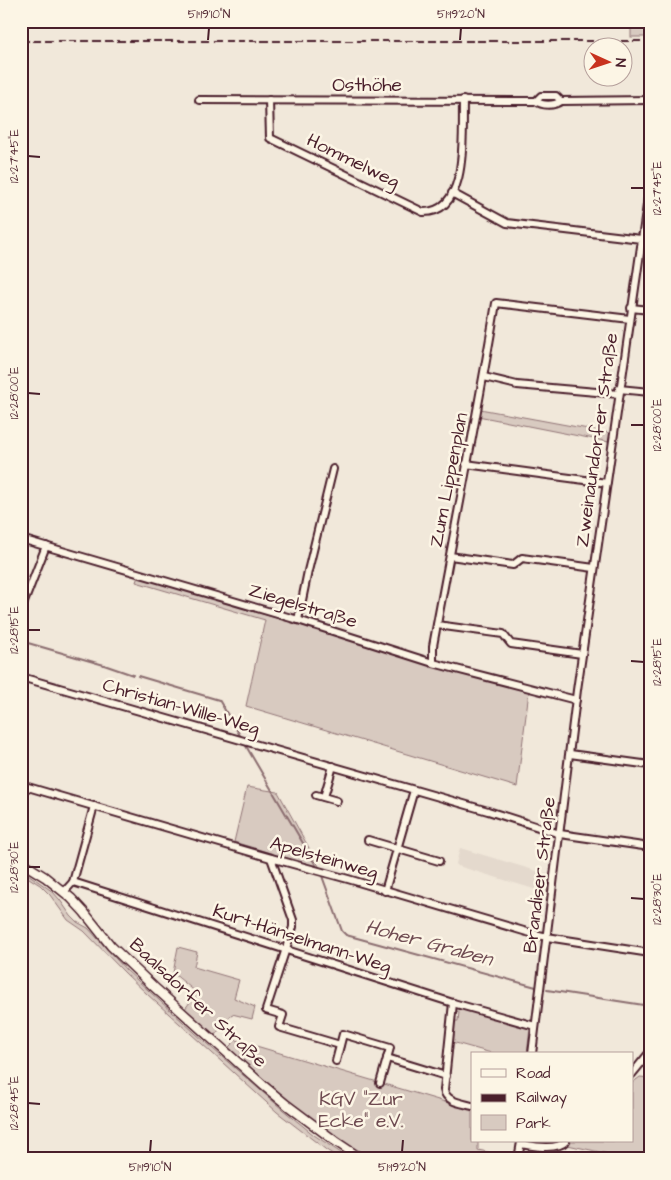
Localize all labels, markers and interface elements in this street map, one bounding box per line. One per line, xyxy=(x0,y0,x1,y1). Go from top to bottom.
text: 51°19'10"N xyxy=(188,6,231,23)
text: 51°19'20"N xyxy=(437,6,485,23)
north arrow xyxy=(584,38,634,88)
text: N xyxy=(610,58,630,68)
street label: Osthöhe xyxy=(332,72,402,99)
street label: Hommelweg xyxy=(301,127,404,196)
text: 12°27'45"E xyxy=(6,129,23,183)
text: 12°27'45"E xyxy=(649,161,666,215)
street label: Zweinaundorfer Straße xyxy=(569,331,625,549)
text: 12°28'00"E xyxy=(6,367,23,419)
text: 12°28'00"E xyxy=(649,399,666,451)
street label: Zum Lippenplan xyxy=(423,410,475,550)
street label: Ziegelstraße xyxy=(245,577,361,636)
text: 12°28'15"E xyxy=(6,606,23,654)
text: 12°28'15"E xyxy=(649,638,666,686)
street label: Christian-Wille-Weg xyxy=(99,672,263,743)
street label: Brandiser Straße xyxy=(517,795,563,955)
street label: Apelsteinweg xyxy=(266,830,381,887)
text: 12°28'30"E xyxy=(6,841,23,893)
text: 12°28'30"E xyxy=(649,873,666,925)
street label: Kurt-Hänselmann-Weg xyxy=(209,897,395,982)
water label: Hoher Graben xyxy=(362,913,497,974)
street label: Baalsdorfer Straße xyxy=(123,932,273,1074)
legend xyxy=(471,1052,634,1142)
text: Road xyxy=(516,1063,551,1084)
text: 12°28'45"E xyxy=(6,1076,23,1130)
park label: KGV "Zur Ecke" e.V. xyxy=(319,1086,403,1135)
text: Railway xyxy=(516,1087,567,1109)
text: Park xyxy=(516,1113,551,1134)
text: 51°19'10"N xyxy=(129,1159,172,1176)
text: 51°19'20"N xyxy=(378,1159,426,1176)

